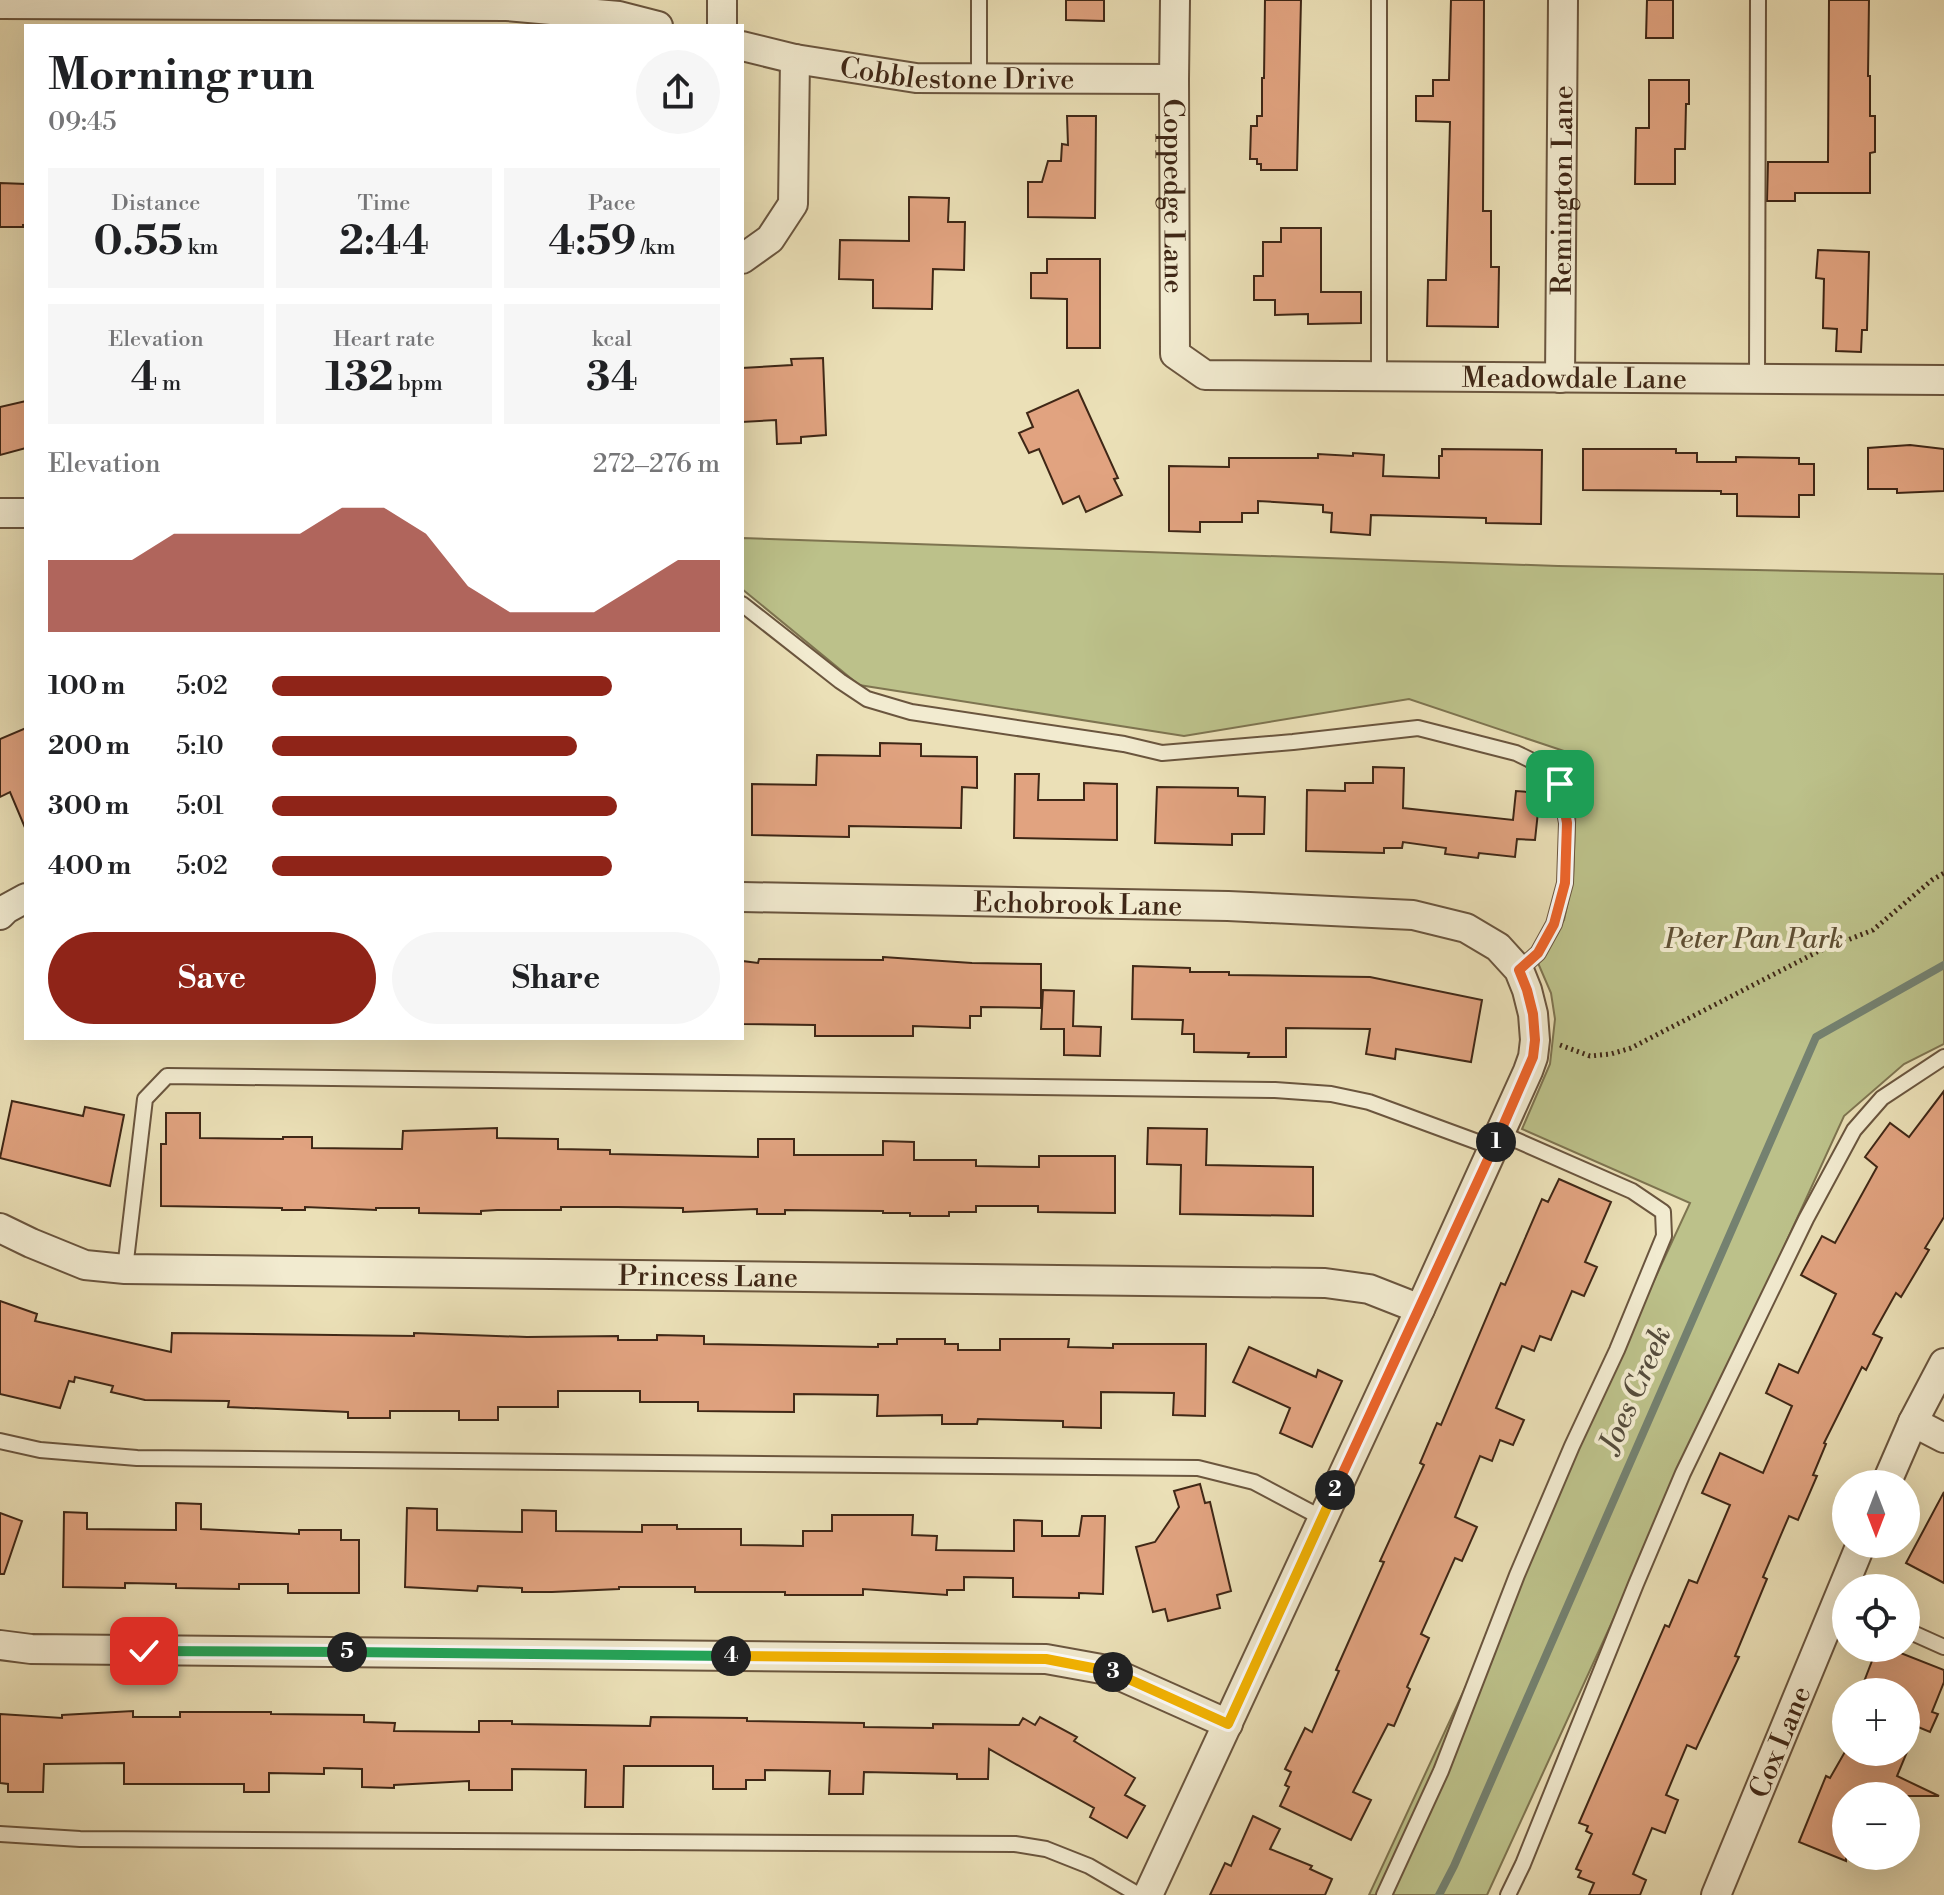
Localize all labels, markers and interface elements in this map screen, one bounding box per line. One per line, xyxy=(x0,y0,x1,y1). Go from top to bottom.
text: Morning run xyxy=(48,48,314,103)
button: share xyxy=(636,50,720,134)
street label: Cobblestone Drive xyxy=(837,50,1075,98)
street label: Remington Lane xyxy=(1545,85,1581,295)
street label: Coppedge Lane xyxy=(1155,98,1191,294)
text: 09:45 xyxy=(48,106,117,138)
text: Distance xyxy=(112,190,200,217)
text: Time xyxy=(358,190,410,217)
text: Pace xyxy=(588,190,636,217)
text: 0.55 xyxy=(94,217,183,267)
text: 2:44 xyxy=(339,217,429,267)
text: 4:59 xyxy=(548,217,636,267)
text: km xyxy=(183,234,218,261)
text: /km xyxy=(636,234,676,261)
text: Elevation xyxy=(108,326,204,353)
text: Heart rate xyxy=(333,326,435,353)
text: kcal xyxy=(592,326,632,353)
text: 4 xyxy=(131,353,158,403)
text: 132 xyxy=(325,353,394,403)
text: 34 xyxy=(586,353,638,403)
street label: Meadowdale Lane xyxy=(1462,361,1687,397)
text: m xyxy=(158,370,181,397)
text: bpm xyxy=(394,370,443,397)
text: Elevation xyxy=(48,448,161,480)
text: 272–276 m xyxy=(593,448,720,480)
text: 100 m xyxy=(48,670,125,702)
text: 5:02 xyxy=(176,670,228,702)
text: 200 m xyxy=(48,730,130,762)
text: 5:10 xyxy=(176,730,224,762)
pin xyxy=(1526,750,1594,818)
icon: arrive xyxy=(1538,762,1582,806)
text: 300 m xyxy=(48,790,129,822)
text: 5:01 xyxy=(176,790,224,822)
text: 400 m xyxy=(48,850,131,882)
text: 5:02 xyxy=(176,850,228,882)
street label: Echobrook Lane xyxy=(973,885,1183,924)
park label: Peter Pan Park xyxy=(1663,922,1844,957)
button: Save xyxy=(48,932,376,1024)
button: Share xyxy=(392,932,720,1024)
pin: 1 xyxy=(1476,1122,1516,1162)
text: 1 xyxy=(1491,1128,1501,1155)
street label: Princess Lane xyxy=(618,1259,798,1296)
water label: Joes Creek xyxy=(1590,1320,1681,1461)
pin: 2 xyxy=(1315,1470,1355,1510)
north arrow xyxy=(1832,1470,1920,1558)
map controls xyxy=(1832,1470,1920,1870)
text: 2 xyxy=(1328,1476,1342,1503)
button: locate xyxy=(1832,1574,1920,1662)
pin xyxy=(110,1617,178,1685)
icon: check xyxy=(122,1629,166,1673)
pin: 5 xyxy=(327,1632,367,1672)
pin: 4 xyxy=(711,1636,751,1676)
text: 5 xyxy=(340,1638,354,1665)
text: 4 xyxy=(724,1642,738,1669)
pin: 3 xyxy=(1093,1652,1133,1692)
text: 3 xyxy=(1106,1658,1120,1685)
button: + xyxy=(1832,1678,1920,1766)
street label: Cox Lane xyxy=(1742,1681,1819,1803)
button: − xyxy=(1832,1782,1920,1870)

